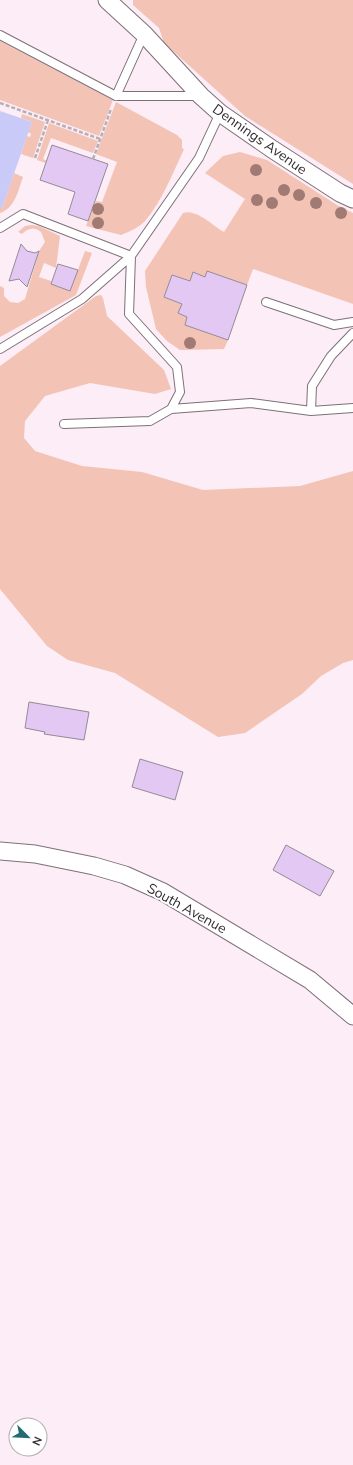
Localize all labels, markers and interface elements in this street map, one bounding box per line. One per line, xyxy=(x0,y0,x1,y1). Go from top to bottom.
street label: Dennings Avenue xyxy=(209,100,311,179)
street label: South Avenue xyxy=(144,879,230,938)
north arrow xyxy=(8,1417,48,1457)
text: N xyxy=(28,1434,45,1448)

